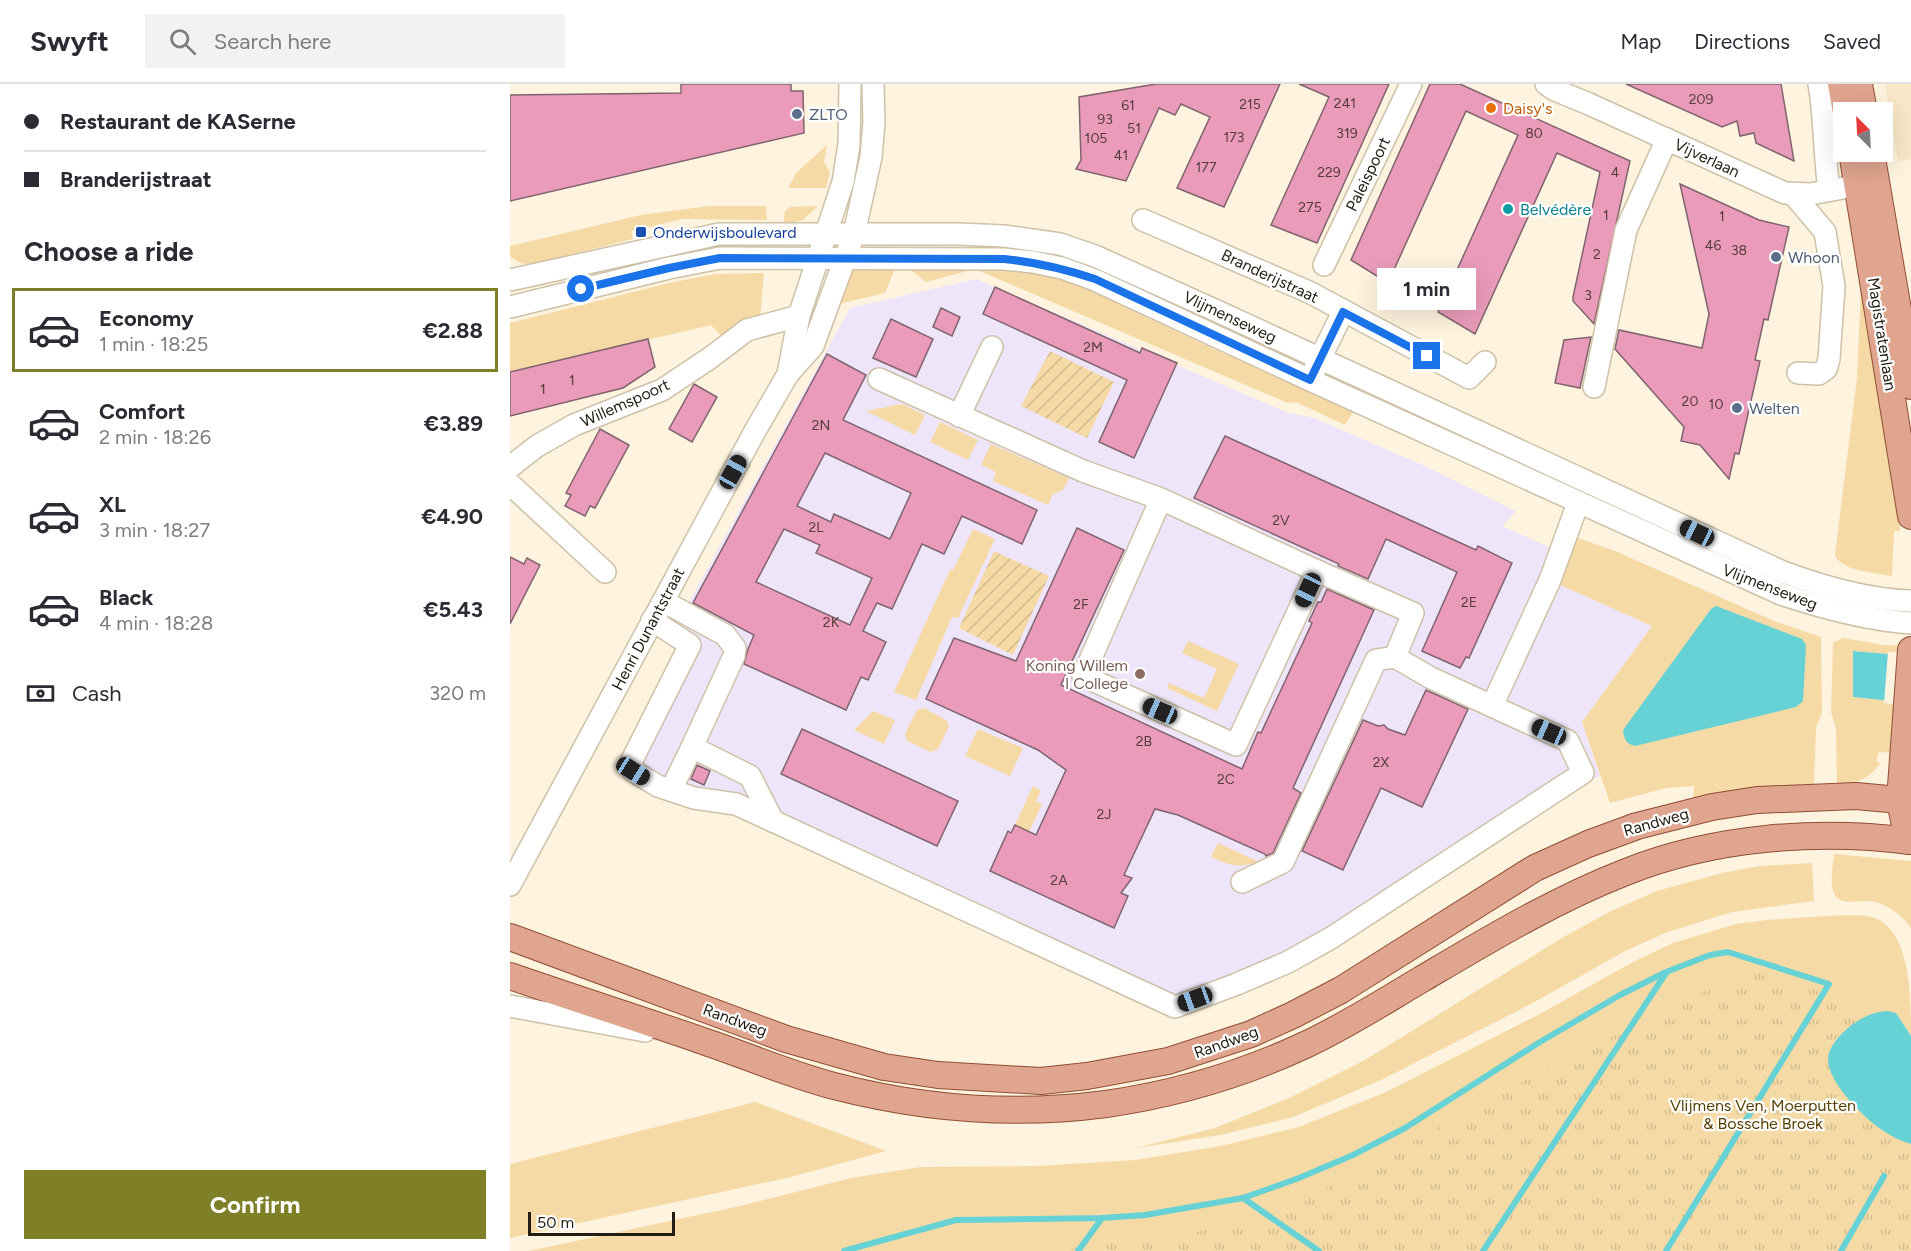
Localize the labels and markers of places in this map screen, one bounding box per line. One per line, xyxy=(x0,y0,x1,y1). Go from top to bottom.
place label: Daisy's xyxy=(1503,99,1552,118)
marker: Daisy's xyxy=(1484,101,1498,115)
place label: ZLTO xyxy=(809,105,848,124)
marker: ZLTO xyxy=(790,107,804,121)
place label: Belvédère xyxy=(1520,200,1591,219)
marker: Belvédère xyxy=(1501,202,1515,216)
place label: Onderwijsboulevard xyxy=(653,223,797,242)
marker: Onderwijsboulevard xyxy=(634,225,648,239)
place label: Whoon xyxy=(1788,248,1840,267)
marker: Whoon xyxy=(1769,250,1783,264)
place label: Welten xyxy=(1749,399,1800,418)
marker: Welten xyxy=(1730,401,1744,415)
place label: Koning Willem I College xyxy=(1026,656,1128,693)
marker: Koning Willem I College xyxy=(1133,667,1147,681)

